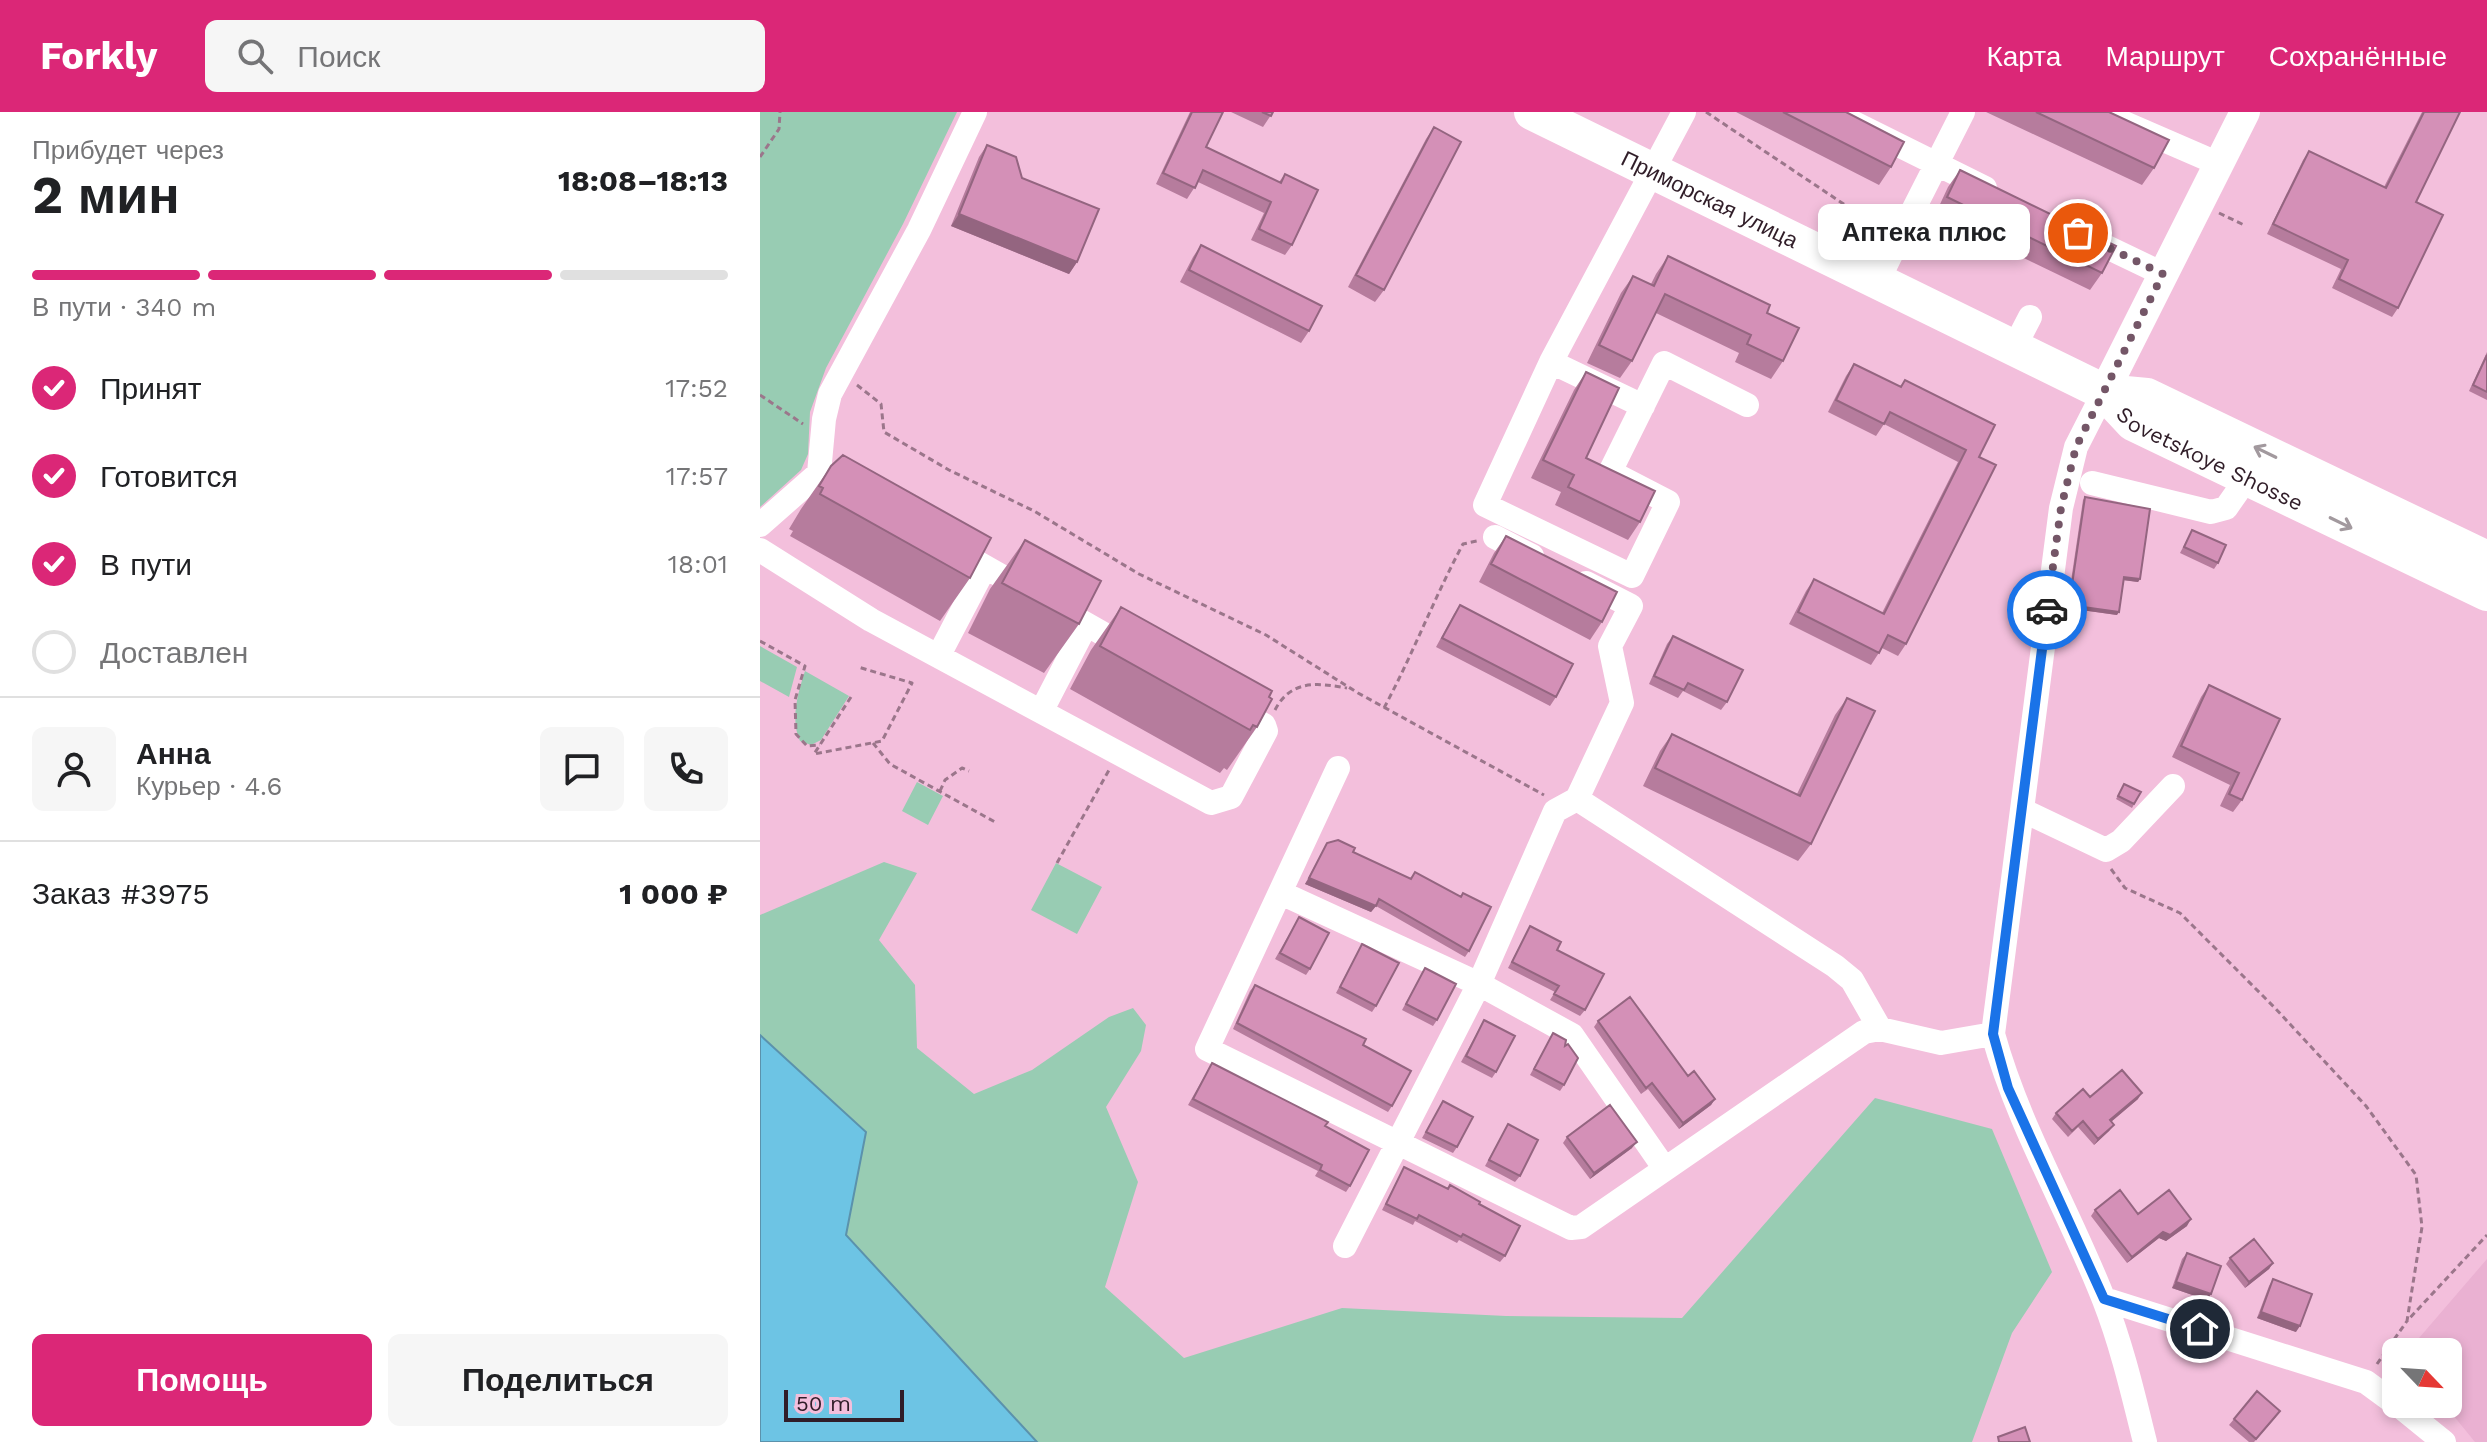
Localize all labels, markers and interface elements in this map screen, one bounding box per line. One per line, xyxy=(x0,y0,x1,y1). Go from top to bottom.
search box xyxy=(205,20,765,92)
text: Forkly xyxy=(40,34,157,78)
icon: search xyxy=(233,34,277,78)
text: Поиск xyxy=(297,39,380,74)
text: Карта xyxy=(1986,40,2061,73)
text: Маршрут xyxy=(2105,40,2225,73)
text: Сохранённые xyxy=(2269,40,2447,73)
text: Прибудет через xyxy=(32,135,224,165)
street label: Приморская улица xyxy=(1618,145,1803,253)
text: 18:08–18:13 xyxy=(558,163,728,198)
text: 2 мин xyxy=(32,165,180,226)
pin xyxy=(2044,199,2112,267)
callout: Аптека плюс xyxy=(1818,205,2030,261)
icon: bag xyxy=(2056,211,2100,255)
text: Аптека плюс xyxy=(1841,217,2007,247)
text: В пути · 340 m xyxy=(32,292,216,322)
icon: check xyxy=(32,366,76,410)
text: Принят xyxy=(100,371,202,406)
text: 17:52 xyxy=(665,373,728,403)
street label: Sovetskoye Shosse xyxy=(2112,401,2307,515)
one-way arrow xyxy=(2254,444,2278,460)
icon: check xyxy=(32,454,76,498)
text: Готовится xyxy=(100,459,238,494)
text: 17:57 xyxy=(666,461,728,491)
one-way arrow xyxy=(2329,516,2353,531)
icon: check xyxy=(32,542,76,586)
text: В пути xyxy=(100,547,192,582)
text: 18:01 xyxy=(668,549,728,579)
courier xyxy=(2007,570,2087,650)
icon: car xyxy=(2025,588,2069,632)
text: Доставлен xyxy=(100,635,248,670)
button: person xyxy=(32,727,116,811)
button: chat xyxy=(540,727,624,811)
button: phone xyxy=(644,727,728,811)
text: Анна xyxy=(136,736,211,771)
text: Курьер · 4.6 xyxy=(136,771,282,801)
text: Заказ #3975 xyxy=(32,876,210,911)
text: 1 000 ₽ xyxy=(619,876,728,911)
pin xyxy=(2166,1295,2234,1363)
icon: home xyxy=(2178,1307,2222,1351)
button: Помощь xyxy=(32,1334,372,1426)
button: Поделиться xyxy=(388,1334,728,1426)
north arrow xyxy=(2382,1338,2462,1418)
map controls xyxy=(2382,1338,2462,1418)
scale bar xyxy=(784,1386,904,1422)
text: 50 m xyxy=(796,1391,851,1416)

